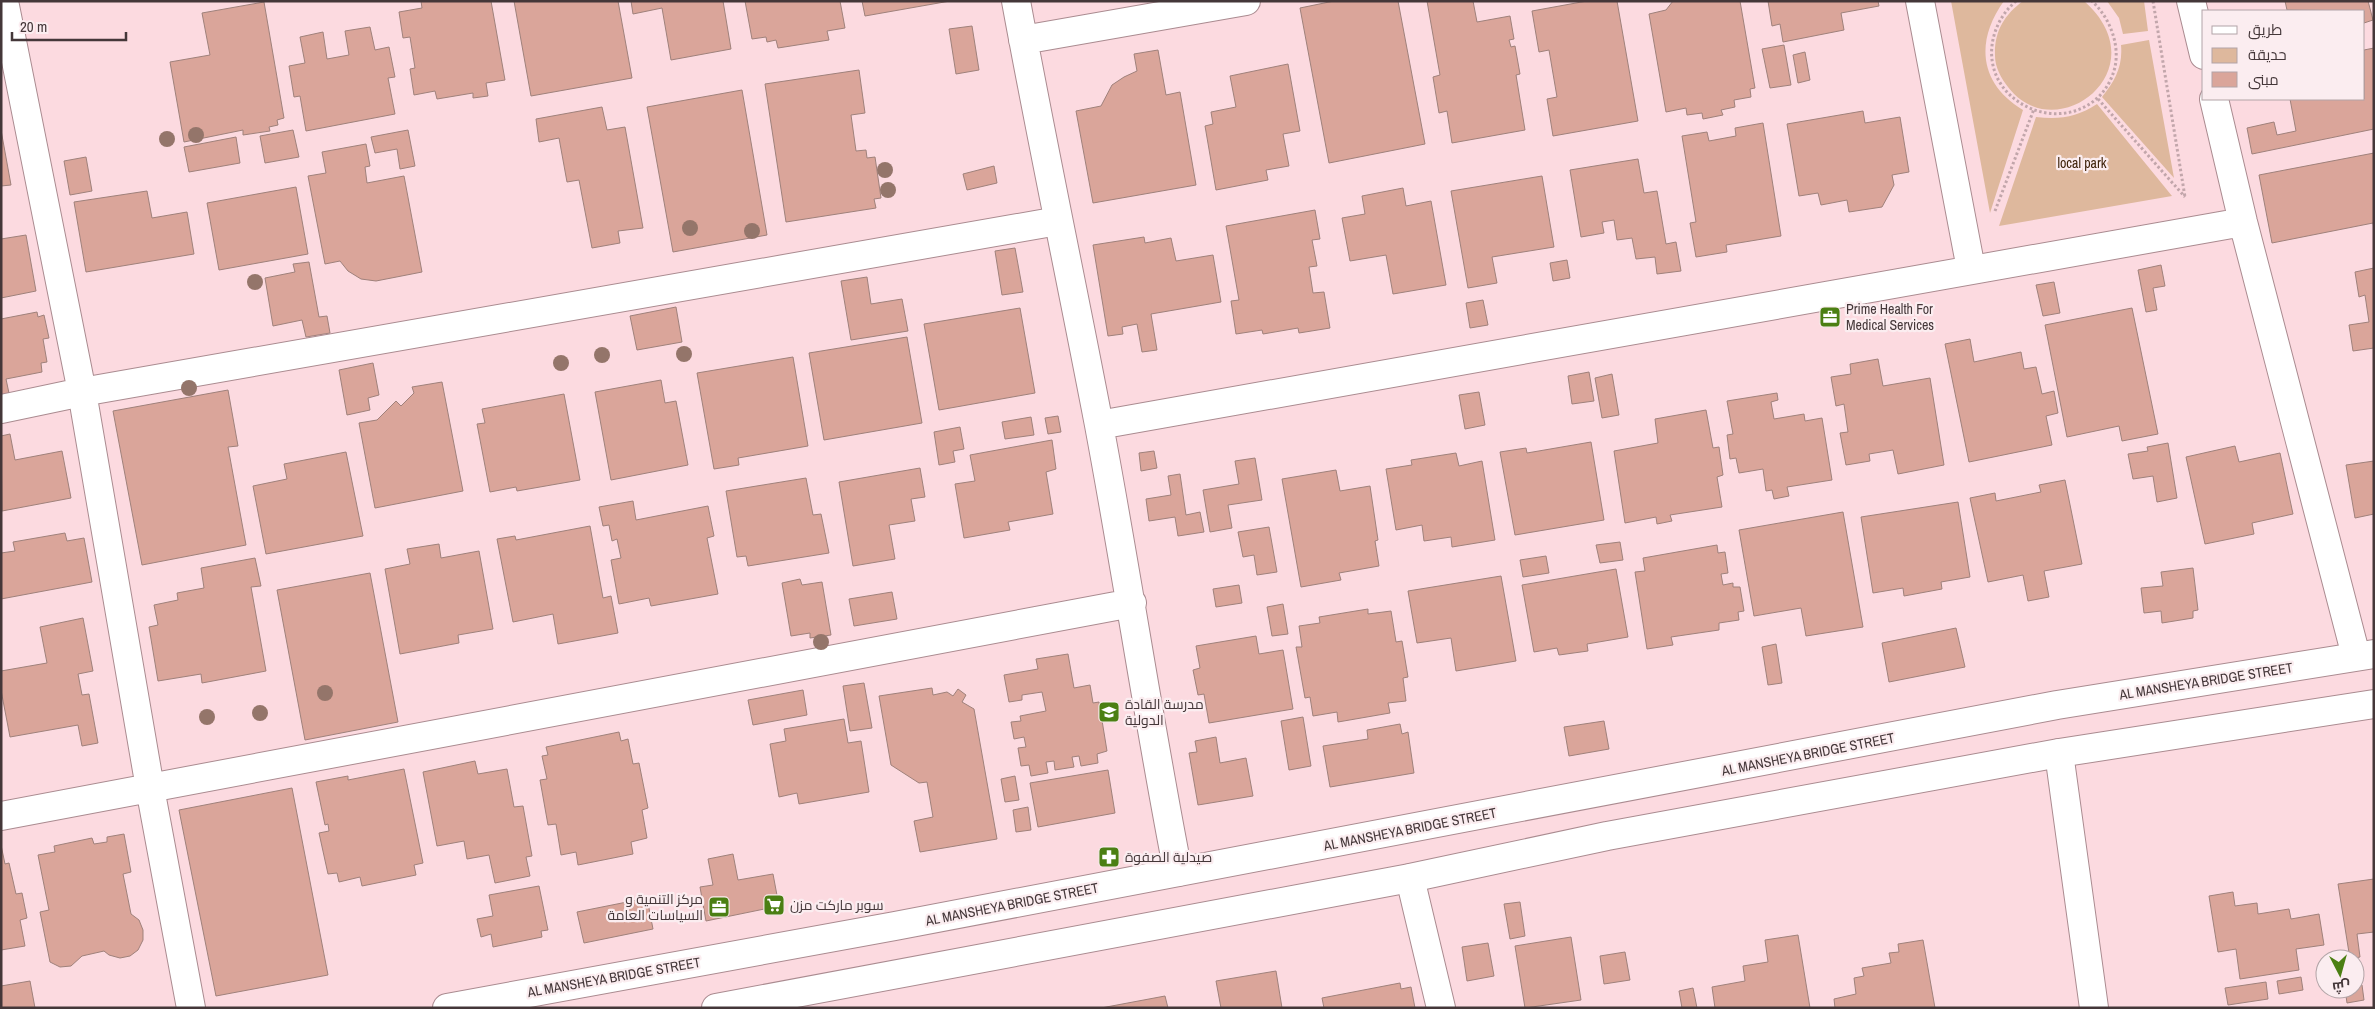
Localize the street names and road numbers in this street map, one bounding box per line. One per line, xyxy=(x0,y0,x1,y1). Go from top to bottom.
street label: AL MANSHEYA BRIDGE STREET xyxy=(2117,658,2294,704)
street label: AL MANSHEYA BRIDGE STREET xyxy=(1719,728,1896,780)
street label: AL MANSHEYA BRIDGE STREET xyxy=(1321,803,1498,855)
street label: AL MANSHEYA BRIDGE STREET xyxy=(923,878,1100,930)
street label: AL MANSHEYA BRIDGE STREET xyxy=(525,953,702,1001)

